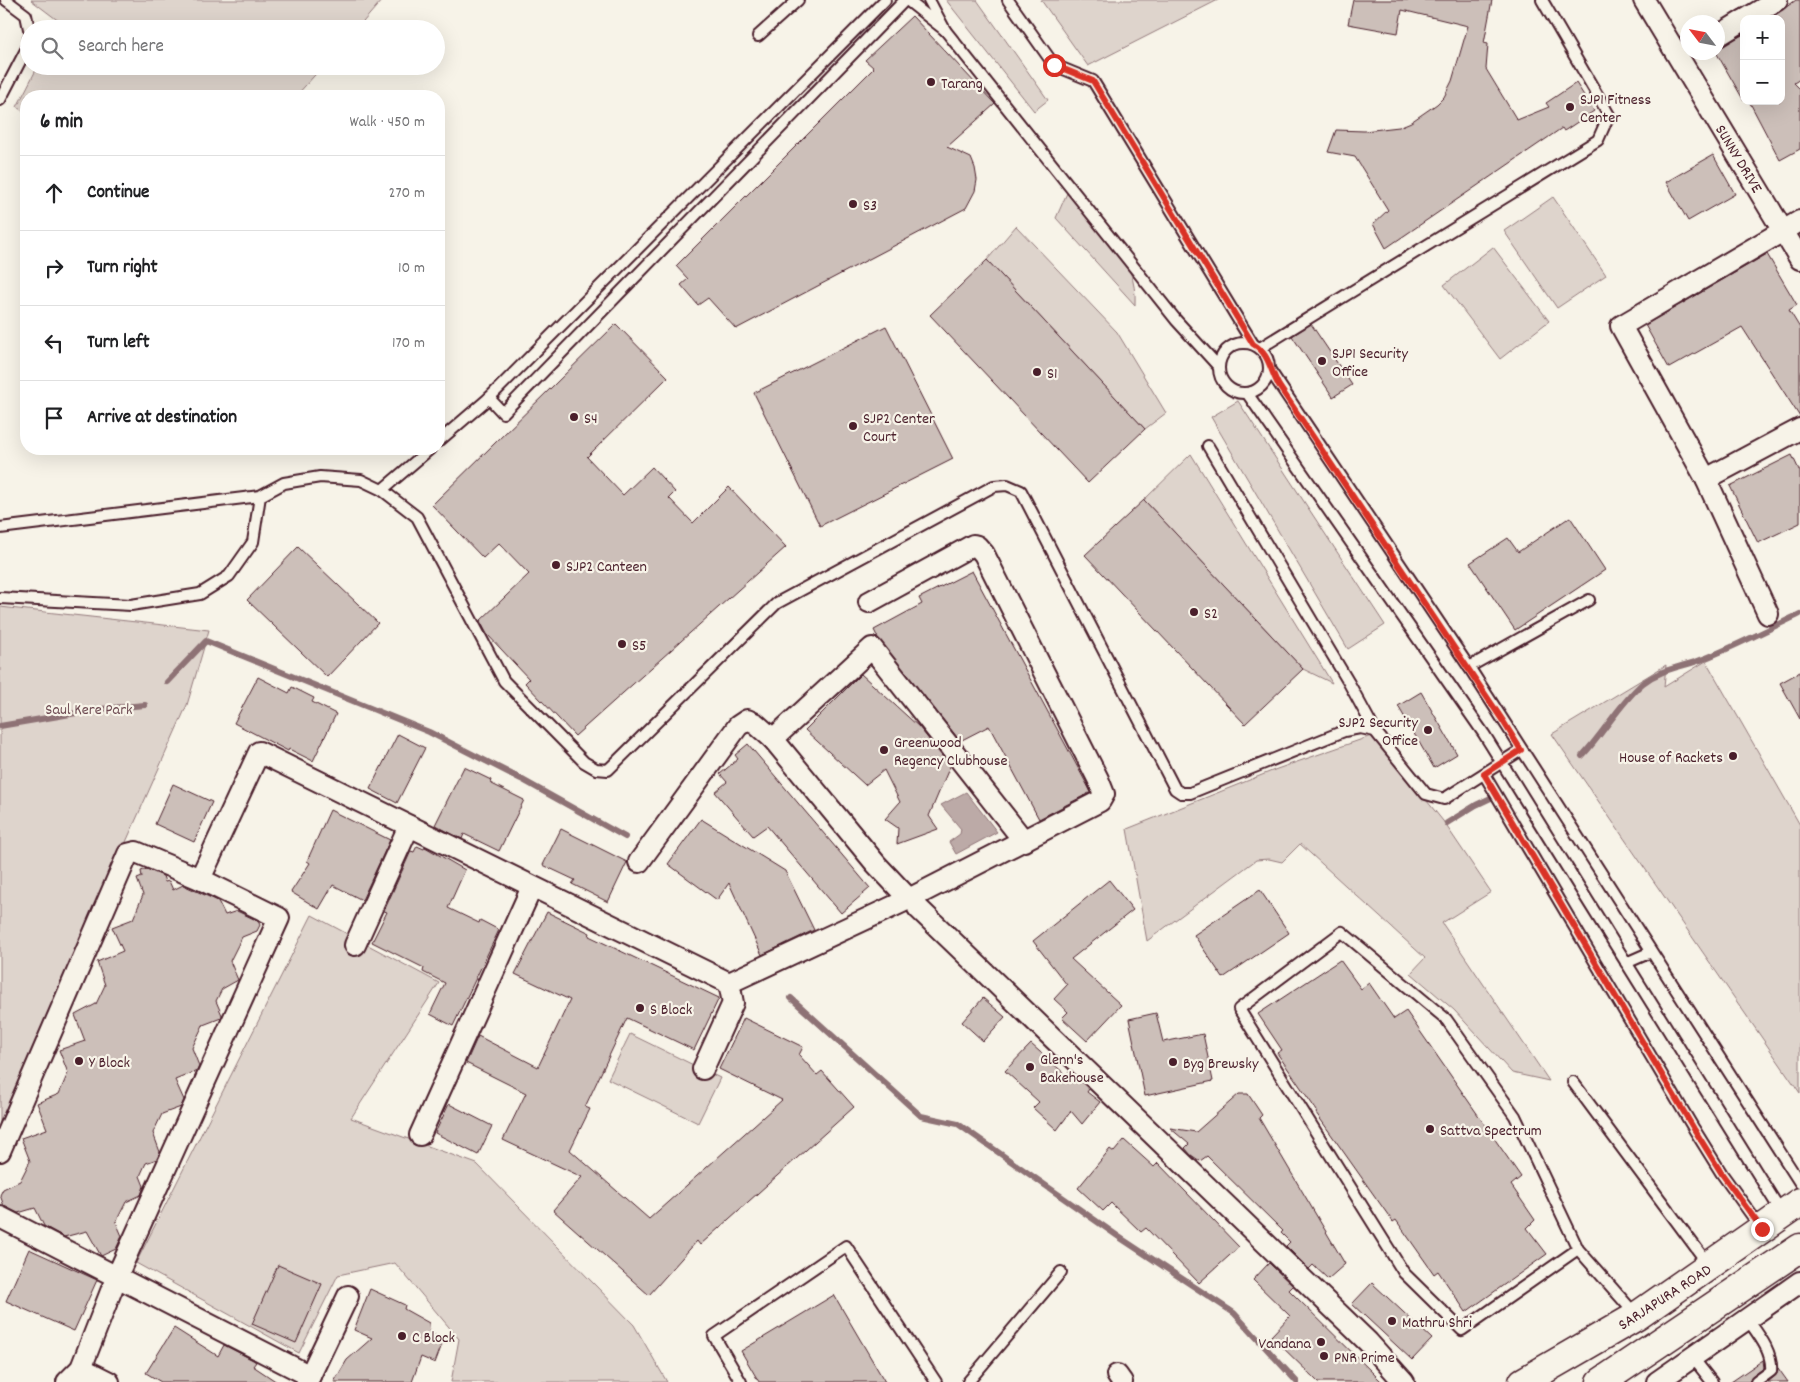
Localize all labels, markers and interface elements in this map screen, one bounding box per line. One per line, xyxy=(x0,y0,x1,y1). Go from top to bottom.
north arrow xyxy=(1680,15,1725,60)
map controls xyxy=(1740,15,1785,105)
button: + xyxy=(1740,15,1785,60)
search box xyxy=(20,20,445,75)
icon: search xyxy=(38,34,66,62)
text: Search here xyxy=(78,34,164,61)
route start xyxy=(1043,54,1066,77)
button: − xyxy=(1740,60,1785,105)
place label: Tarang xyxy=(941,73,983,96)
marker: Tarang xyxy=(925,76,937,88)
place label: SJP1 Fitness Center xyxy=(1580,89,1651,130)
marker: SJP1 Fitness Center xyxy=(1564,101,1576,113)
text: 6 min xyxy=(40,108,83,138)
text: Walk · 450 m xyxy=(350,111,425,134)
street label: SUNNY DRIVE xyxy=(1708,121,1768,198)
icon: ahead xyxy=(40,179,68,207)
text: Continue xyxy=(87,180,149,207)
text: 270 m xyxy=(389,182,425,205)
place label: S3 xyxy=(863,195,877,218)
marker: S3 xyxy=(847,198,859,210)
icon: right xyxy=(40,254,68,282)
text: Turn right xyxy=(87,255,158,282)
text: 10 m xyxy=(398,257,425,280)
icon: left xyxy=(40,329,68,357)
text: Turn left xyxy=(87,330,150,357)
text: 170 m xyxy=(392,332,425,355)
place label: SJP1 Security Office xyxy=(1332,343,1409,384)
marker: SJP1 Security Office xyxy=(1316,355,1328,367)
place label: S1 xyxy=(1047,363,1058,386)
marker: S1 xyxy=(1031,366,1043,378)
icon: arrive xyxy=(40,404,68,432)
text: Arrive at destination xyxy=(87,405,237,432)
place label: S4 xyxy=(584,408,598,431)
place label: SJP2 Center Court xyxy=(863,408,935,449)
marker: S4 xyxy=(568,411,580,423)
marker: SJP2 Center Court xyxy=(847,420,859,432)
place label: SJP2 Canteen xyxy=(566,556,647,579)
marker: SJP2 Canteen xyxy=(550,559,562,571)
place label: S2 xyxy=(1204,603,1218,626)
marker: S2 xyxy=(1188,606,1200,618)
place label: S5 xyxy=(632,635,646,658)
marker: S5 xyxy=(616,638,628,650)
park label: Saul Kere Park xyxy=(45,699,133,722)
place label: SJP2 Security Office xyxy=(1339,712,1419,753)
marker: SJP2 Security Office xyxy=(1422,724,1434,736)
place label: Greenwood Regency Clubhouse xyxy=(894,732,1008,773)
marker: Greenwood Regency Clubhouse xyxy=(878,744,890,756)
place label: House of Rackets xyxy=(1619,747,1723,770)
marker: House of Rackets xyxy=(1727,750,1739,762)
place label: S Block xyxy=(650,999,692,1022)
marker: S Block xyxy=(634,1002,646,1014)
place label: Glenn's Bakehouse xyxy=(1040,1049,1104,1090)
place label: Y Block xyxy=(89,1052,130,1075)
place label: Byg Brewsky xyxy=(1183,1053,1259,1076)
marker: Y Block xyxy=(73,1055,85,1067)
marker: Byg Brewsky xyxy=(1167,1056,1179,1068)
marker: Glenn's Bakehouse xyxy=(1024,1061,1036,1073)
place label: Sattva Spectrum xyxy=(1440,1120,1542,1143)
marker: Sattva Spectrum xyxy=(1424,1123,1436,1135)
route end xyxy=(1751,1218,1774,1241)
street label: SARJAPURA ROAD xyxy=(1614,1259,1717,1337)
place label: Mathru Shri xyxy=(1402,1312,1472,1335)
marker: Mathru Shri xyxy=(1386,1315,1398,1327)
place label: C Block xyxy=(412,1327,455,1350)
marker: C Block xyxy=(396,1330,408,1342)
place label: Vandana xyxy=(1259,1333,1311,1356)
marker: Vandana xyxy=(1315,1336,1327,1348)
place label: PNR Prime xyxy=(1334,1347,1395,1370)
marker: PNR Prime xyxy=(1318,1350,1330,1362)

